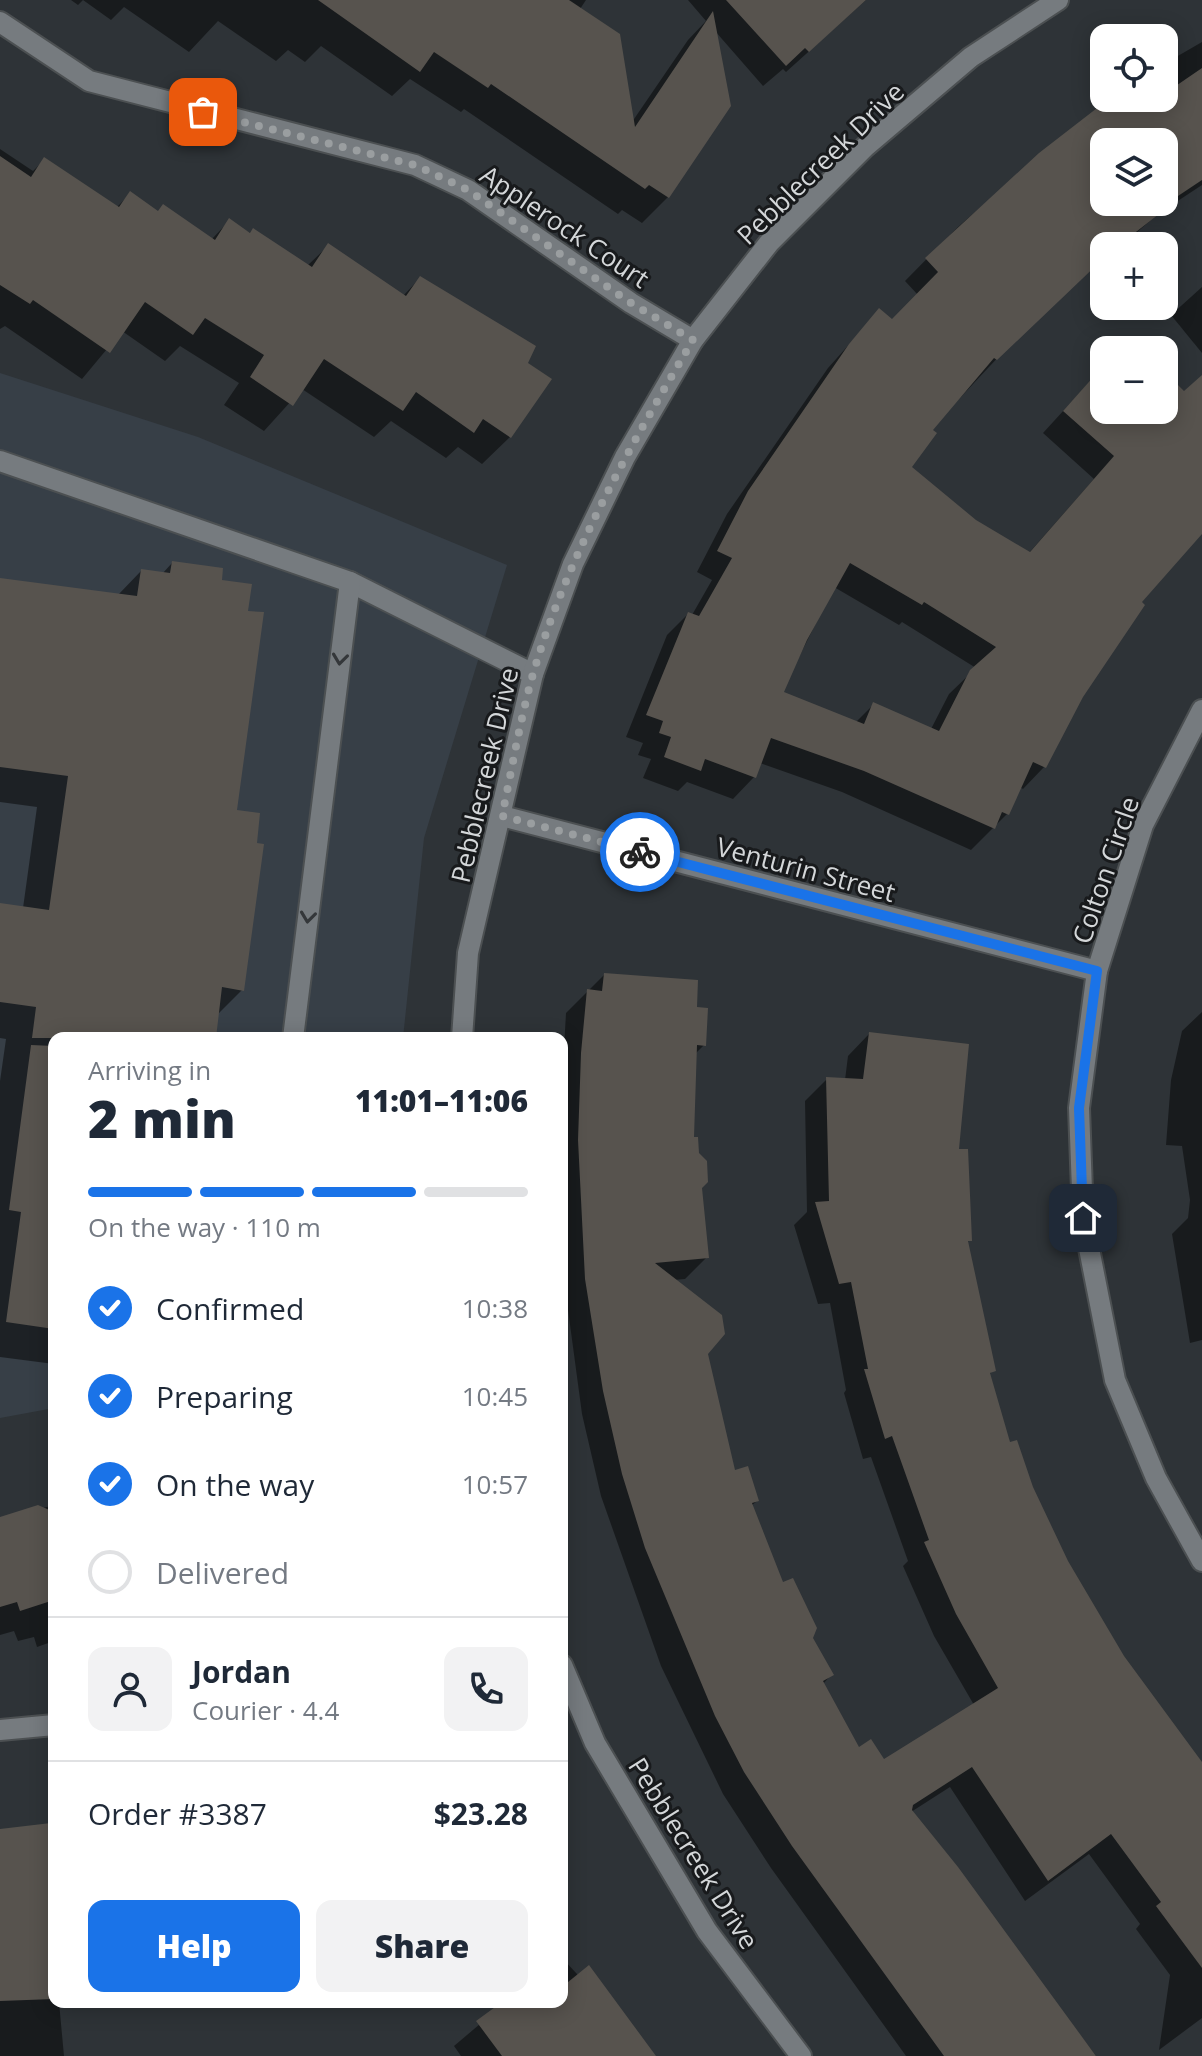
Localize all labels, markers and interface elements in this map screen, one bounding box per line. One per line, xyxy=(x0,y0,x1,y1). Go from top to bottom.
map controls xyxy=(1090,24,1178,424)
button: locate xyxy=(1090,24,1178,112)
street label: Pebblecreek Drive xyxy=(729,74,911,252)
pin xyxy=(169,78,237,146)
icon: bag xyxy=(181,90,225,134)
button: layers xyxy=(1090,128,1178,216)
street label: Applerock Court xyxy=(474,156,656,296)
button: + xyxy=(1090,232,1178,320)
button: − xyxy=(1090,336,1178,424)
one-way arrow xyxy=(332,652,349,666)
street label: Pebblecreek Drive xyxy=(442,664,526,886)
street label: Colton Circle xyxy=(1063,792,1147,948)
courier xyxy=(600,812,680,892)
street label: Venturin Street xyxy=(713,828,899,910)
icon: bike xyxy=(618,830,662,874)
one-way arrow xyxy=(300,910,317,924)
text: Arriving in xyxy=(88,1052,211,1088)
text: 11:01–11:06 xyxy=(355,1080,528,1121)
text: 2 min xyxy=(88,1082,236,1153)
pin xyxy=(1049,1184,1117,1252)
icon: home xyxy=(1061,1196,1105,1240)
text: On the way · 110 m xyxy=(88,1209,321,1245)
icon: check xyxy=(88,1286,132,1330)
text: Confirmed xyxy=(156,1288,304,1329)
text: 10:38 xyxy=(462,1290,528,1326)
icon: check xyxy=(88,1374,132,1418)
text: Preparing xyxy=(156,1376,293,1417)
text: 10:45 xyxy=(462,1378,528,1414)
icon: check xyxy=(88,1462,132,1506)
text: On the way xyxy=(156,1464,314,1505)
text: 10:57 xyxy=(462,1466,528,1502)
text: Delivered xyxy=(156,1552,289,1593)
button: person xyxy=(88,1647,172,1731)
button: phone xyxy=(444,1647,528,1731)
text: Jordan xyxy=(192,1651,291,1692)
text: Courier · 4.4 xyxy=(192,1692,339,1728)
street label: Pebblecreek Drive xyxy=(621,1750,767,1956)
text: Order #3387 xyxy=(88,1793,267,1834)
text: $23.28 xyxy=(434,1793,528,1834)
button: Help xyxy=(88,1900,300,1992)
button: Share xyxy=(316,1900,528,1992)

